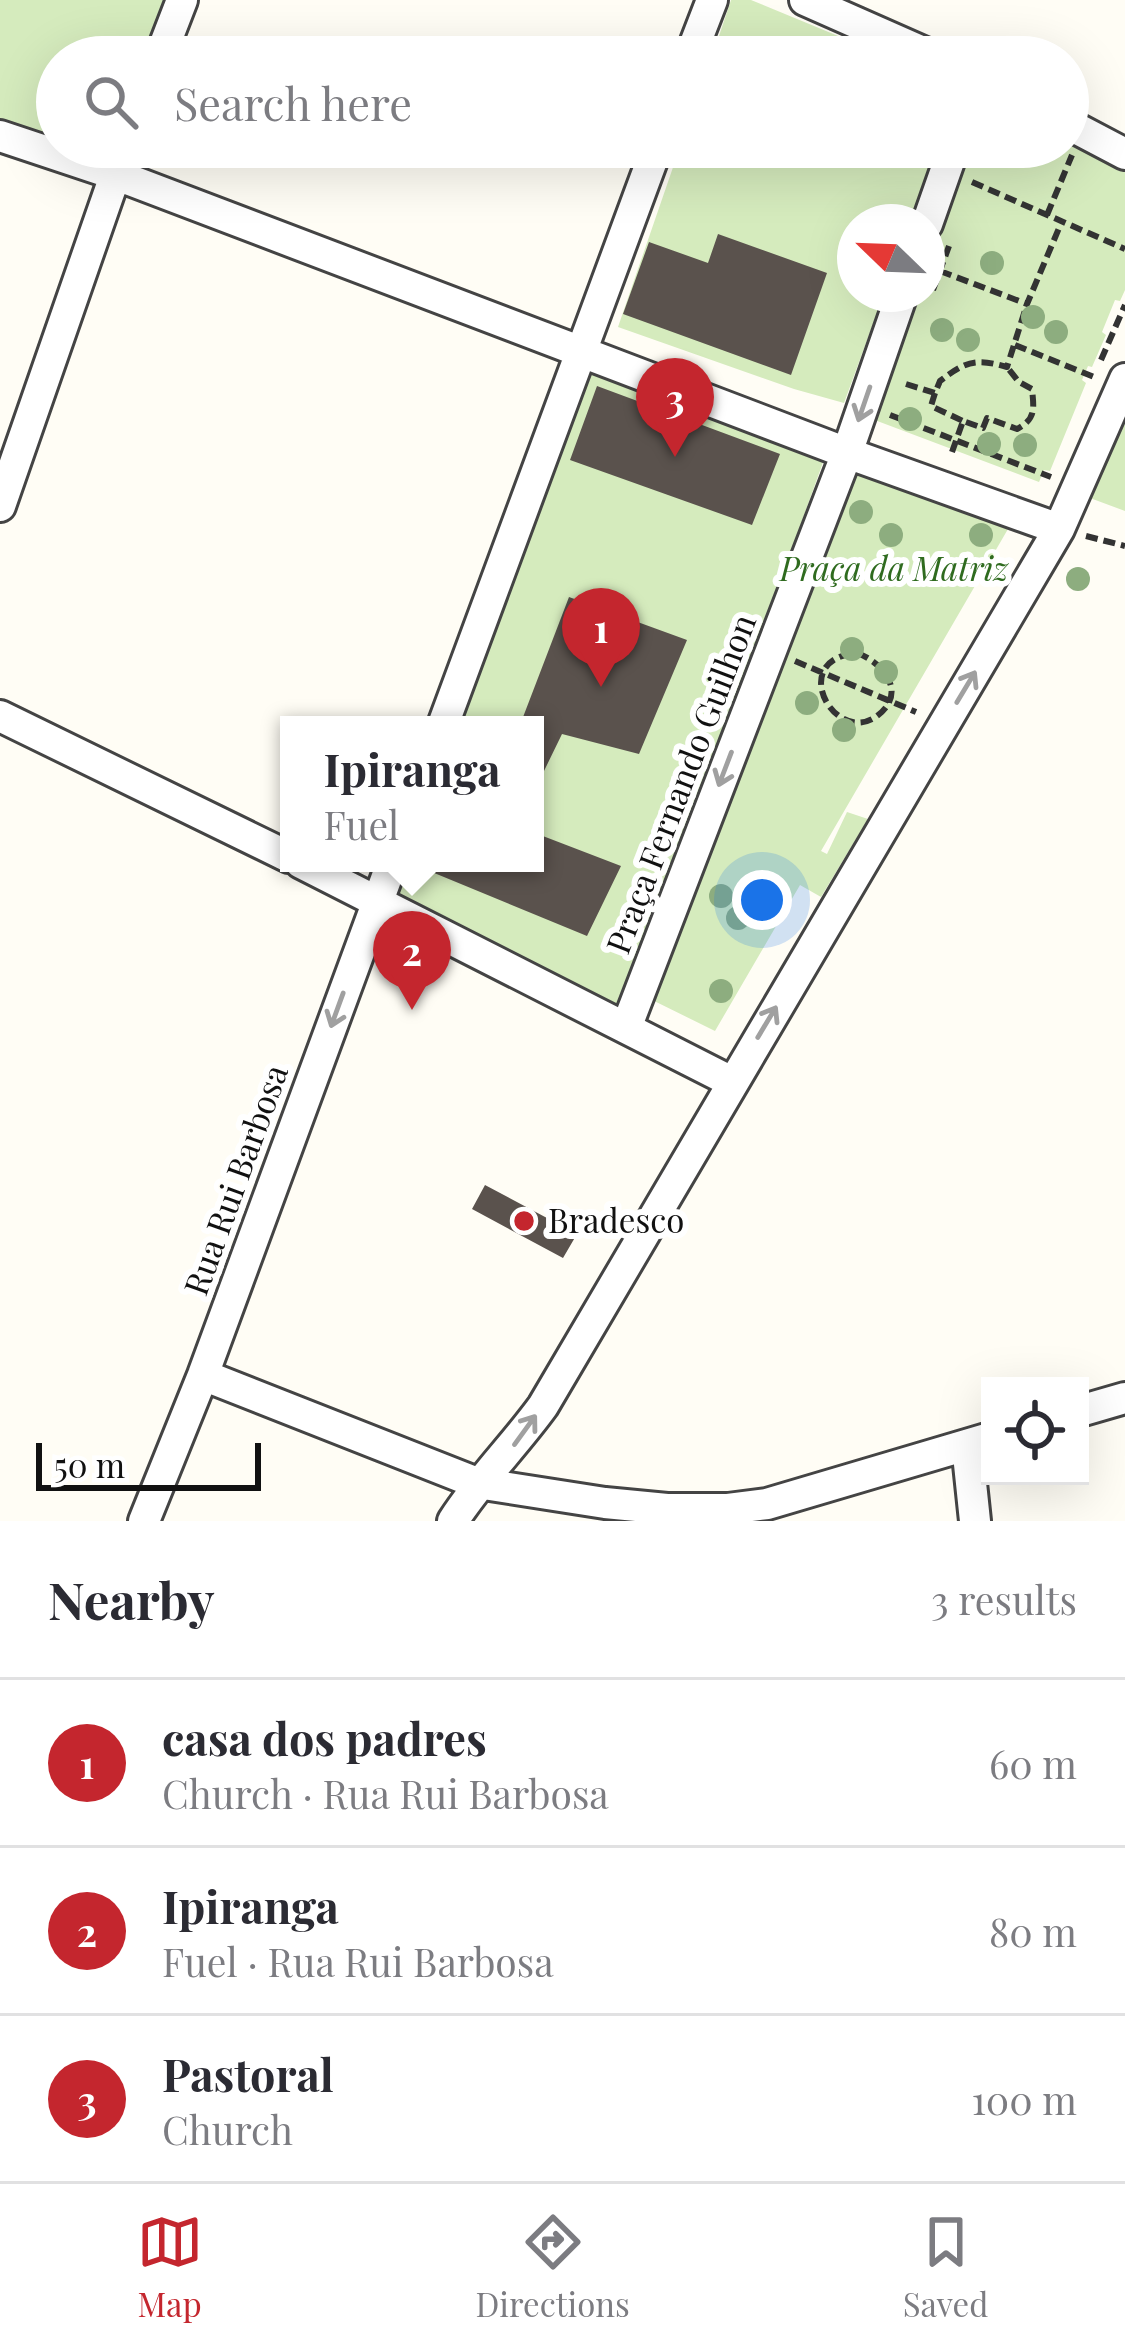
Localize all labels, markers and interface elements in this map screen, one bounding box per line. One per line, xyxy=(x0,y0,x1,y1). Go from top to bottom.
search box xyxy=(36,36,1089,168)
icon: search xyxy=(78,69,144,135)
text: Search here xyxy=(174,72,412,132)
north arrow xyxy=(837,204,945,312)
pin: 3 xyxy=(636,358,714,457)
one-way arrow xyxy=(852,385,873,422)
park label: Praça da Matriz xyxy=(778,545,1009,589)
pin: 1 xyxy=(562,588,640,687)
street label: Praça Fernando Guilhon xyxy=(594,607,764,959)
one-way arrow xyxy=(954,671,978,705)
popup xyxy=(280,716,544,872)
text: Ipiranga xyxy=(324,738,500,798)
one-way arrow xyxy=(713,750,735,787)
text: Fuel xyxy=(324,798,399,850)
your location xyxy=(732,870,792,930)
pin: 2 xyxy=(373,911,451,1010)
one-way arrow xyxy=(325,991,347,1028)
one-way arrow xyxy=(755,1006,779,1040)
street label: Rua Rui Barbosa xyxy=(172,1058,296,1301)
place label: Bradesco xyxy=(548,1197,684,1241)
marker: Bradesco xyxy=(511,1208,537,1234)
map controls xyxy=(981,1377,1089,1485)
button: locate xyxy=(981,1377,1089,1485)
one-way arrow xyxy=(512,1414,538,1447)
scale bar xyxy=(36,1437,261,1490)
text: 50 m xyxy=(54,1442,125,1486)
text: Nearby xyxy=(48,1565,214,1633)
text: 3 results xyxy=(931,1573,1077,1625)
text: casa dos padres xyxy=(162,1707,487,1767)
text: 1 xyxy=(80,1737,94,1789)
text: 60 m xyxy=(989,1737,1077,1789)
text: Church · Rua Rui Barbosa xyxy=(162,1767,609,1819)
text: Ipiranga xyxy=(162,1875,339,1935)
text: 2 xyxy=(77,1905,97,1957)
text: 80 m xyxy=(989,1905,1077,1957)
text: Fuel · Rua Rui Barbosa xyxy=(162,1935,554,1987)
text: Pastoral xyxy=(162,2043,334,2103)
text: 3 xyxy=(77,2073,97,2125)
text: 100 m xyxy=(971,2073,1077,2125)
text: Church xyxy=(162,2103,293,2155)
tab: Map xyxy=(137,2209,203,2325)
tab: Directions xyxy=(476,2209,630,2325)
tab: Saved xyxy=(903,2209,989,2325)

